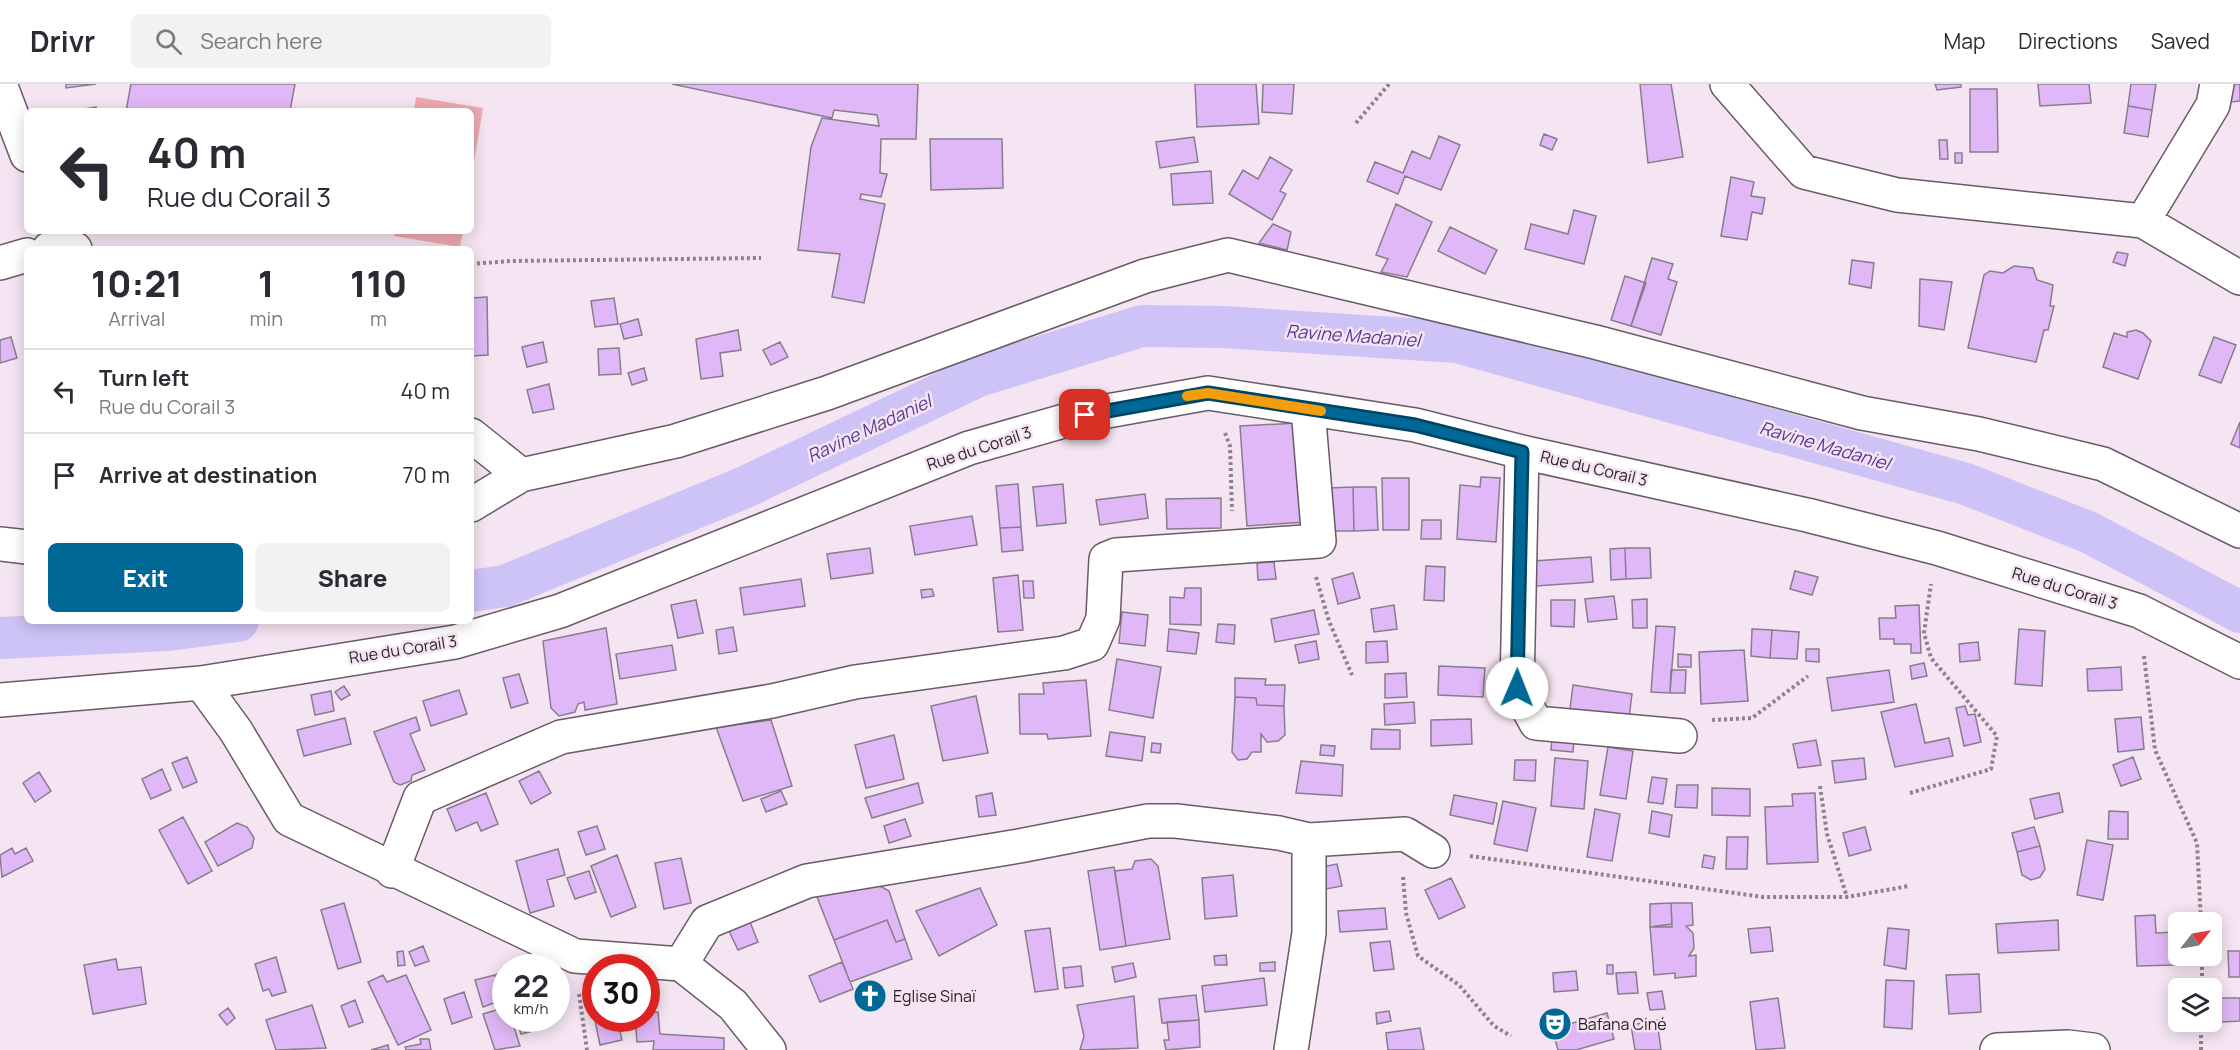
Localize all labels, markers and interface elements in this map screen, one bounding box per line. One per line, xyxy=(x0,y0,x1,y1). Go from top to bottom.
search box xyxy=(131,14,551,68)
text: Drivr xyxy=(30,22,95,60)
icon: search xyxy=(152,25,185,58)
text: Search here xyxy=(200,26,323,56)
text: Map xyxy=(1944,27,1985,55)
text: Directions xyxy=(2018,27,2118,55)
text: Saved xyxy=(2151,27,2210,55)
text: 40 m xyxy=(147,123,246,181)
icon: left xyxy=(48,132,126,210)
text: Rue du Corail 3 xyxy=(147,178,331,215)
text: 10:21 xyxy=(91,259,183,308)
text: 1 xyxy=(258,259,274,308)
text: 110 xyxy=(350,259,407,308)
text: Arrival xyxy=(108,305,165,332)
text: min xyxy=(250,305,283,332)
text: m xyxy=(370,305,387,332)
water label: Ravine Madaniel xyxy=(1285,318,1424,352)
text: Turn left xyxy=(99,363,189,393)
icon: left xyxy=(48,375,81,408)
text: 40 m xyxy=(401,376,450,406)
water label: Ravine Madaniel xyxy=(803,388,938,467)
pin xyxy=(1059,389,1110,440)
text: Rue du Corail 3 xyxy=(99,393,235,420)
icon: arrive xyxy=(1068,398,1101,431)
water label: Ravine Madaniel xyxy=(1757,415,1896,476)
street label: Rue du Corail 3 xyxy=(924,421,1034,475)
street label: Rue du Corail 3 xyxy=(1538,445,1650,491)
icon: arrive xyxy=(48,459,81,492)
text: Arrive at destination xyxy=(99,460,317,490)
text: 70 m xyxy=(402,460,450,490)
button: Exit xyxy=(48,543,243,612)
button: Share xyxy=(255,543,450,612)
street label: Rue du Corail 3 xyxy=(2010,562,2120,614)
street label: Rue du Corail 3 xyxy=(347,630,459,668)
position arrow xyxy=(1485,656,1549,720)
north arrow xyxy=(2168,912,2222,966)
map controls xyxy=(2168,912,2222,1032)
speed limit sign: 30 xyxy=(582,954,660,1032)
text: 22 xyxy=(513,965,549,1006)
church icon: Eglise Sinaï xyxy=(852,978,888,1014)
button: layers xyxy=(2168,978,2222,1032)
place label: Eglise Sinaï xyxy=(893,985,977,1007)
text: km/h xyxy=(514,998,548,1019)
theatre icon: Bafana Ciné xyxy=(1537,1006,1573,1042)
place label: Bafana Ciné xyxy=(1578,1013,1667,1035)

